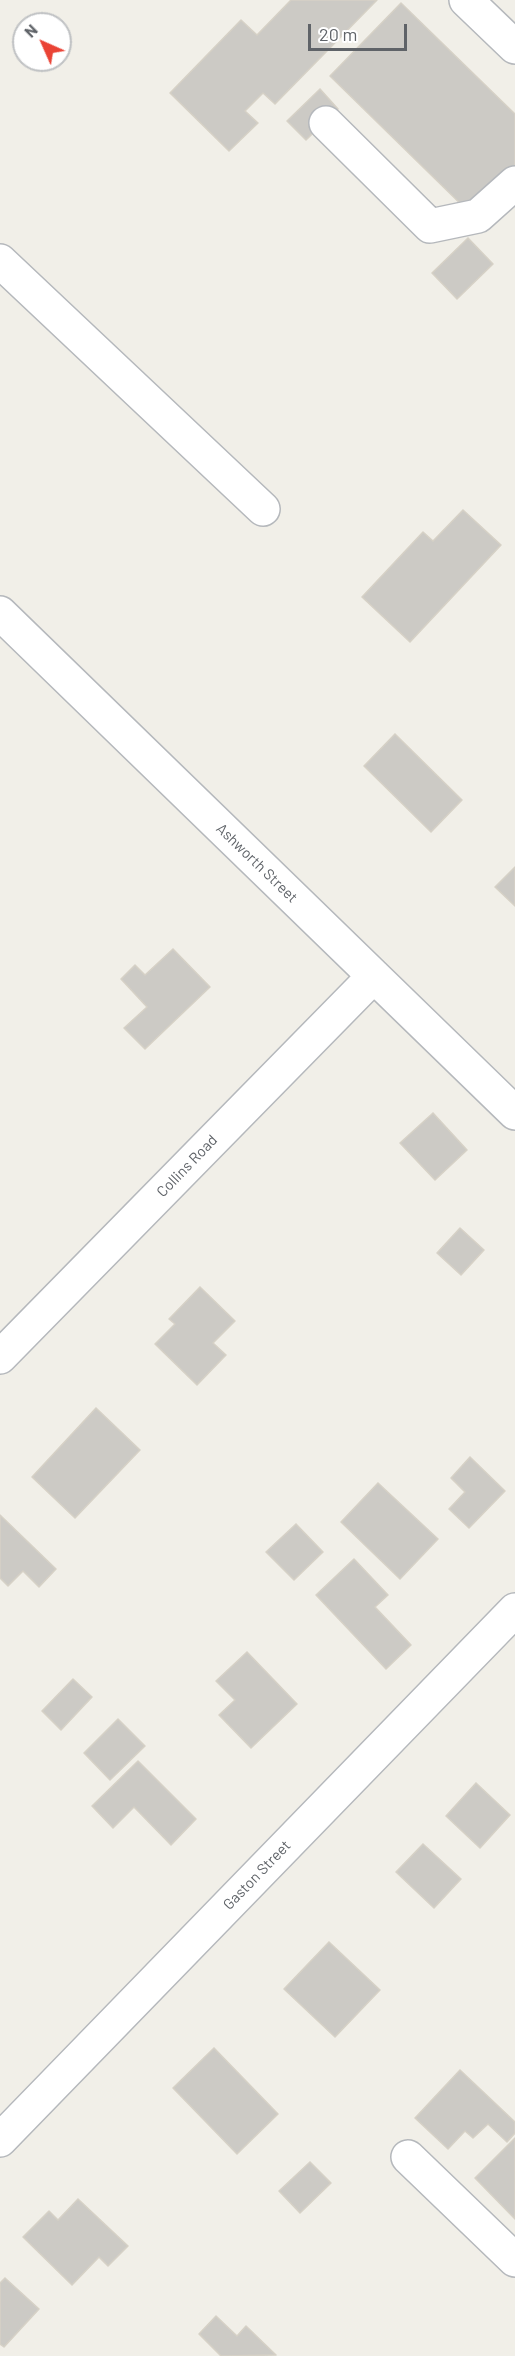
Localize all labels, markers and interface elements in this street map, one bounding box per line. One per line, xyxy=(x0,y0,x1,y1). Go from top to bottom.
north arrow xyxy=(12,12,72,72)
scale bar xyxy=(311,12,410,50)
text: N xyxy=(20,20,41,41)
text: 20 m xyxy=(319,23,357,45)
street label: Ashworth Street xyxy=(213,820,301,906)
street label: Collins Road xyxy=(153,1131,221,1201)
street label: Gaston Street xyxy=(219,1837,295,1913)

